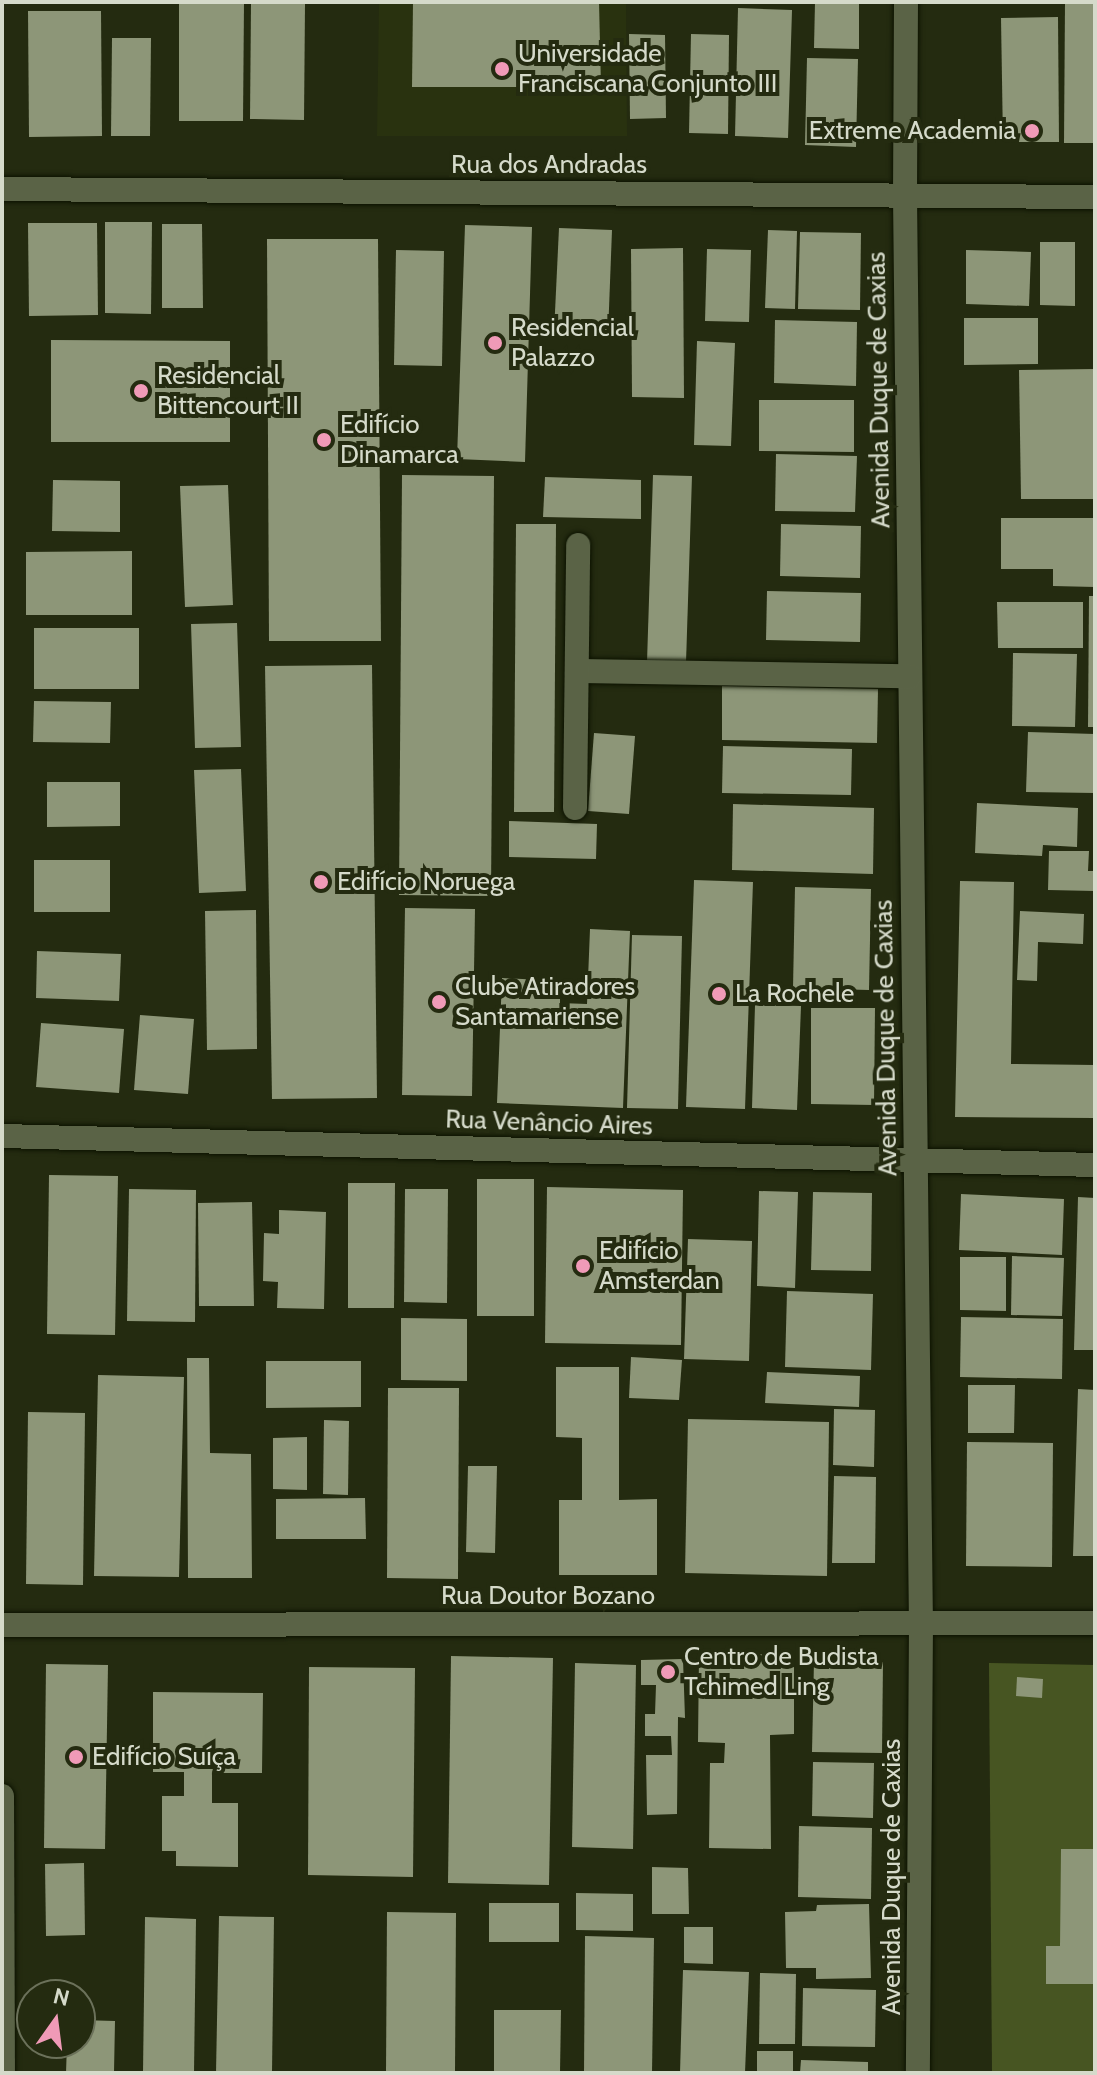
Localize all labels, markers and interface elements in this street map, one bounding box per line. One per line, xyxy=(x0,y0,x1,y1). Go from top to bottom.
place label: Universidade Franciscana Conjunto III xyxy=(518,38,777,100)
marker: Universidade Franciscana Conjunto III xyxy=(493,60,511,78)
place label: Extreme Academia xyxy=(809,115,1016,147)
marker: Extreme Academia xyxy=(1023,122,1041,140)
street label: Rua dos Andradas xyxy=(451,149,647,181)
street label: Avenida Duque de Caxias xyxy=(861,251,897,529)
place label: Residencial Palazzo xyxy=(511,312,634,374)
marker: Residencial Palazzo xyxy=(486,334,504,352)
place label: Residencial Bittencourt II xyxy=(157,360,299,422)
marker: Residencial Bittencourt II xyxy=(132,382,150,400)
place label: Edifício Dinamarca xyxy=(340,409,459,470)
marker: Edifício Dinamarca xyxy=(315,431,333,449)
place label: Edifício Noruega xyxy=(337,866,515,898)
marker: Edifício Noruega xyxy=(312,873,330,891)
street label: Avenida Duque de Caxias xyxy=(868,899,904,1177)
place label: Clube Atiradores Santamariense xyxy=(455,971,635,1032)
place label: La Rochele xyxy=(735,978,854,1010)
marker: La Rochele xyxy=(710,985,728,1003)
marker: Clube Atiradores Santamariense xyxy=(430,993,448,1011)
street label: Rua Venâncio Aires xyxy=(445,1104,653,1142)
place label: Edifício Amsterdan xyxy=(599,1235,720,1296)
marker: Edifício Amsterdan xyxy=(574,1257,592,1275)
street label: Rua Doutor Bozano xyxy=(441,1580,655,1612)
place label: Centro de Budista Tchimed Ling xyxy=(684,1641,879,1702)
marker: Centro de Budista Tchimed Ling xyxy=(659,1663,677,1681)
street label: Avenida Duque de Caxias xyxy=(876,1739,908,2015)
place label: Edifício Suíça xyxy=(92,1741,236,1773)
marker: Edifício Suíça xyxy=(67,1748,85,1766)
north arrow xyxy=(16,1979,96,2059)
text: N xyxy=(51,1982,72,2012)

